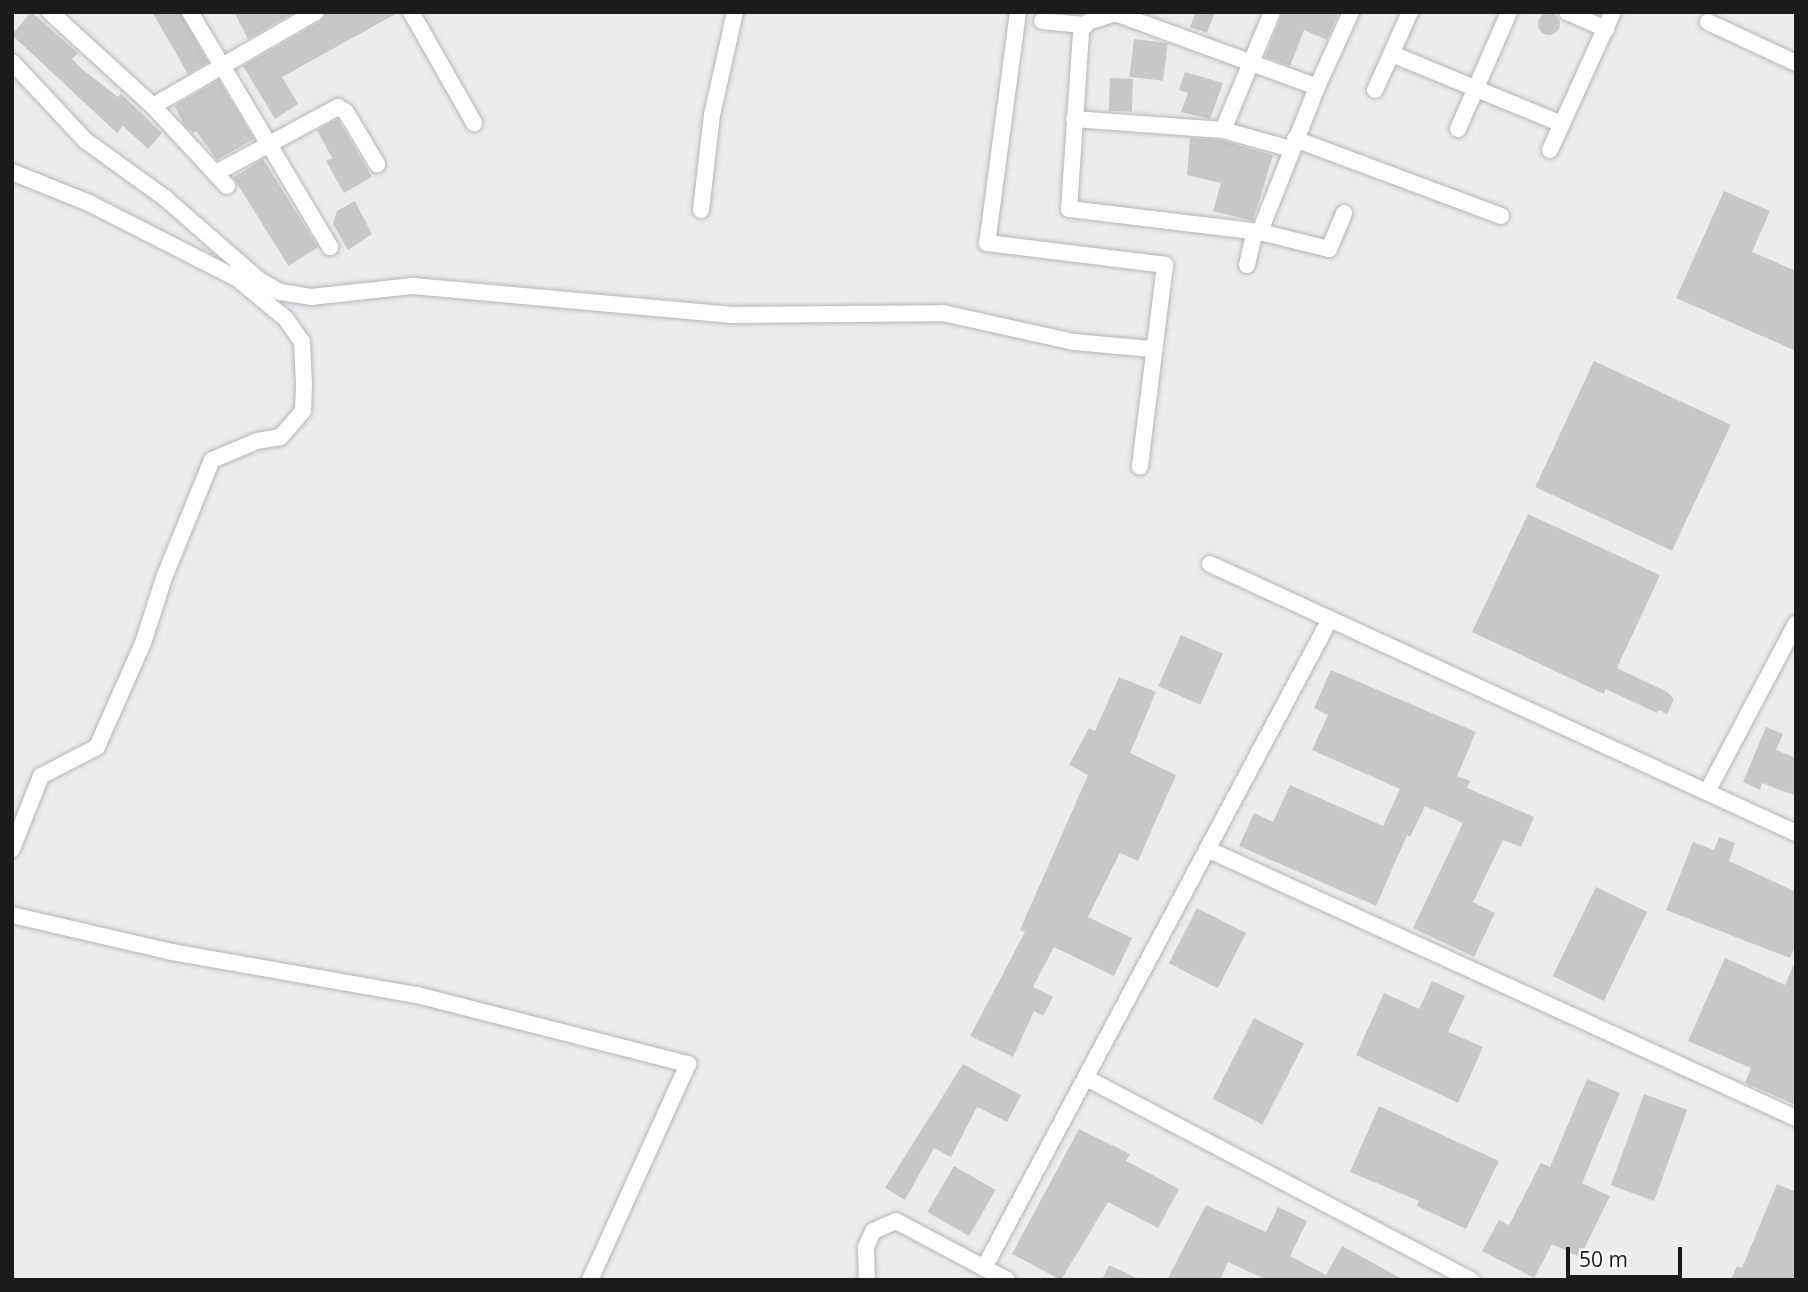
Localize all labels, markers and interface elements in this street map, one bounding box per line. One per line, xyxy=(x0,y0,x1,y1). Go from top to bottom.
scale bar xyxy=(1570,1232,1686,1276)
text: 50 m xyxy=(1579,1245,1628,1273)

